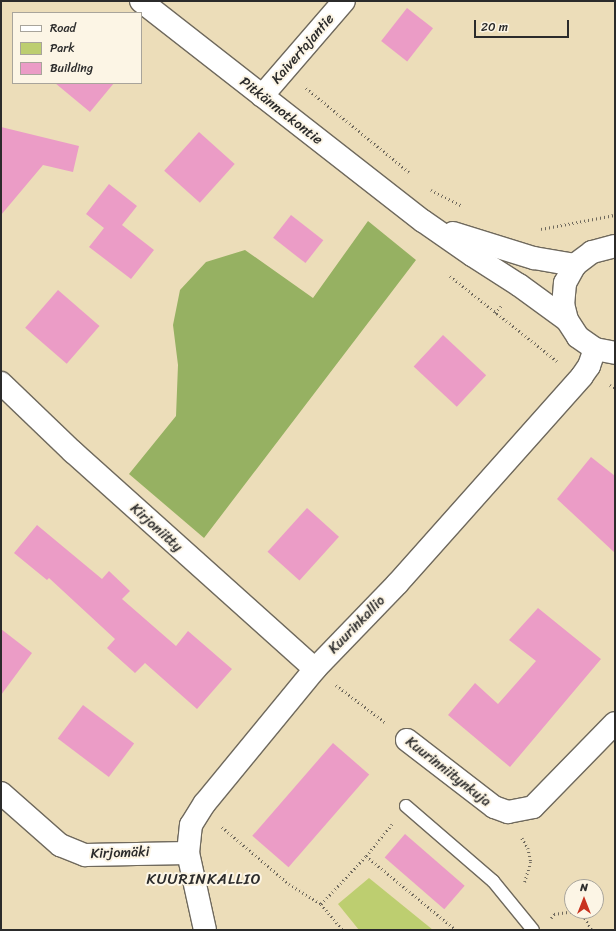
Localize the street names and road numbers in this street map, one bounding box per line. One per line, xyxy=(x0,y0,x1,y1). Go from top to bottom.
street label: Kaivertajantie xyxy=(268,11,338,87)
street label: Pitkännotkontie xyxy=(236,73,326,149)
street label: Kirjoniitty xyxy=(127,500,185,556)
street label: Kuurinkallio xyxy=(325,593,389,657)
street label: Kuurinniitynkuja xyxy=(402,734,494,810)
street label: Kirjomäki xyxy=(90,844,150,862)

